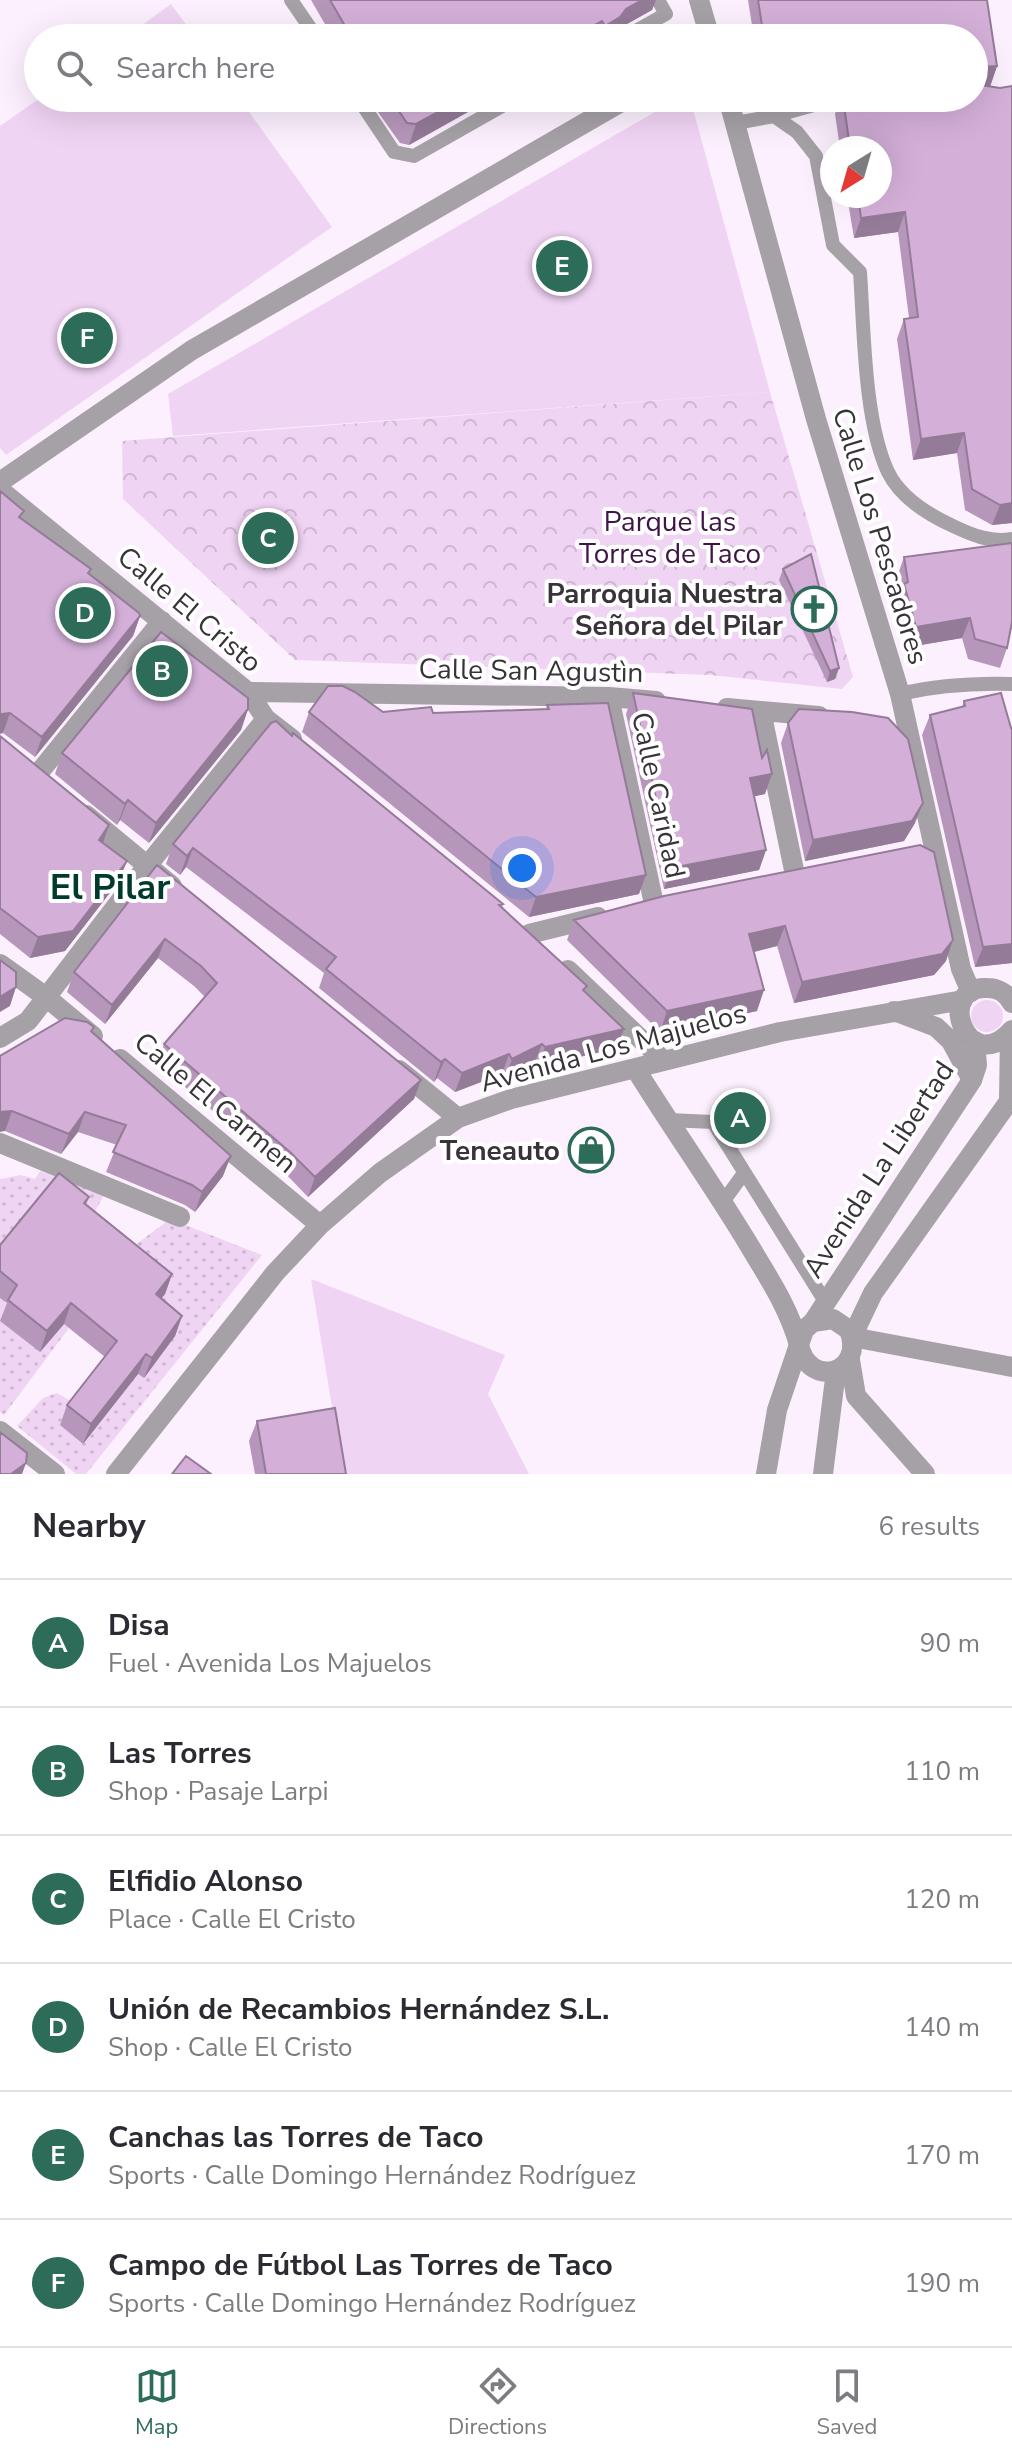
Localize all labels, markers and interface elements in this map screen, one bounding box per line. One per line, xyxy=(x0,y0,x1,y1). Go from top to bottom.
search box xyxy=(24,24,988,112)
icon: search xyxy=(52,46,96,90)
text: Search here xyxy=(116,48,275,89)
north arrow xyxy=(820,136,892,208)
pin: E xyxy=(536,236,588,296)
pin: F xyxy=(61,308,113,368)
street label: Calle Los Pescadores xyxy=(823,403,937,669)
park label: Parque las Torres de Taco xyxy=(579,503,761,573)
pin: C xyxy=(242,508,294,568)
street label: Calle El Cristo xyxy=(111,539,269,679)
place label: Parroquia Nuestra Señora del Pilar xyxy=(546,575,783,645)
pin: D xyxy=(59,583,111,643)
church icon: Parroquia Nuestra Señora del Pilar xyxy=(790,585,838,633)
pin: B xyxy=(136,641,188,701)
street label: Calle San Agustìn xyxy=(418,650,644,692)
street label: Calle Caridad xyxy=(622,709,694,882)
your location xyxy=(502,848,542,888)
district label: El Pilar xyxy=(50,863,170,912)
street label: Avenida Los Majuelos xyxy=(476,994,751,1102)
street label: Calle El Carmen xyxy=(126,1023,305,1182)
street label: Avenida La Libertad xyxy=(794,1054,963,1285)
pin: A xyxy=(714,1088,766,1148)
shop icon: Teneauto xyxy=(567,1126,615,1174)
place label: Teneauto xyxy=(440,1132,560,1170)
text: Nearby xyxy=(32,1503,146,1549)
text: 6 results xyxy=(879,1509,980,1544)
text: Disa xyxy=(108,1605,170,1646)
text: A xyxy=(48,1626,68,1661)
text: 90 m xyxy=(920,1626,980,1661)
text: Fuel · Avenida Los Majuelos xyxy=(108,1646,432,1681)
text: Las Torres xyxy=(108,1733,252,1774)
text: B xyxy=(49,1754,67,1789)
text: 110 m xyxy=(904,1754,980,1789)
text: Shop · Pasaje Larpi xyxy=(108,1774,329,1809)
text: Elfidio Alonso xyxy=(108,1861,303,1902)
text: C xyxy=(49,1882,67,1917)
text: 120 m xyxy=(904,1882,980,1917)
text: Place · Calle El Cristo xyxy=(108,1902,356,1937)
text: Unión de Recambios Hernández S.L. xyxy=(108,1989,609,2030)
text: D xyxy=(48,2010,68,2045)
text: 140 m xyxy=(904,2010,980,2045)
text: Shop · Calle El Cristo xyxy=(108,2030,352,2065)
text: Canchas las Torres de Taco xyxy=(108,2117,483,2158)
text: E xyxy=(50,2138,66,2173)
text: 170 m xyxy=(904,2138,980,2173)
text: Sports · Calle Domingo Hernández Rodríguez xyxy=(108,2158,636,2193)
text: Campo de Fútbol Las Torres de Taco xyxy=(108,2245,613,2286)
text: F xyxy=(51,2266,65,2301)
text: 190 m xyxy=(904,2266,980,2301)
text: Sports · Calle Domingo Hernández Rodríguez xyxy=(108,2286,636,2321)
tab: Map xyxy=(135,2364,179,2442)
tab: Directions xyxy=(448,2364,547,2442)
tab: Saved xyxy=(817,2364,877,2442)

